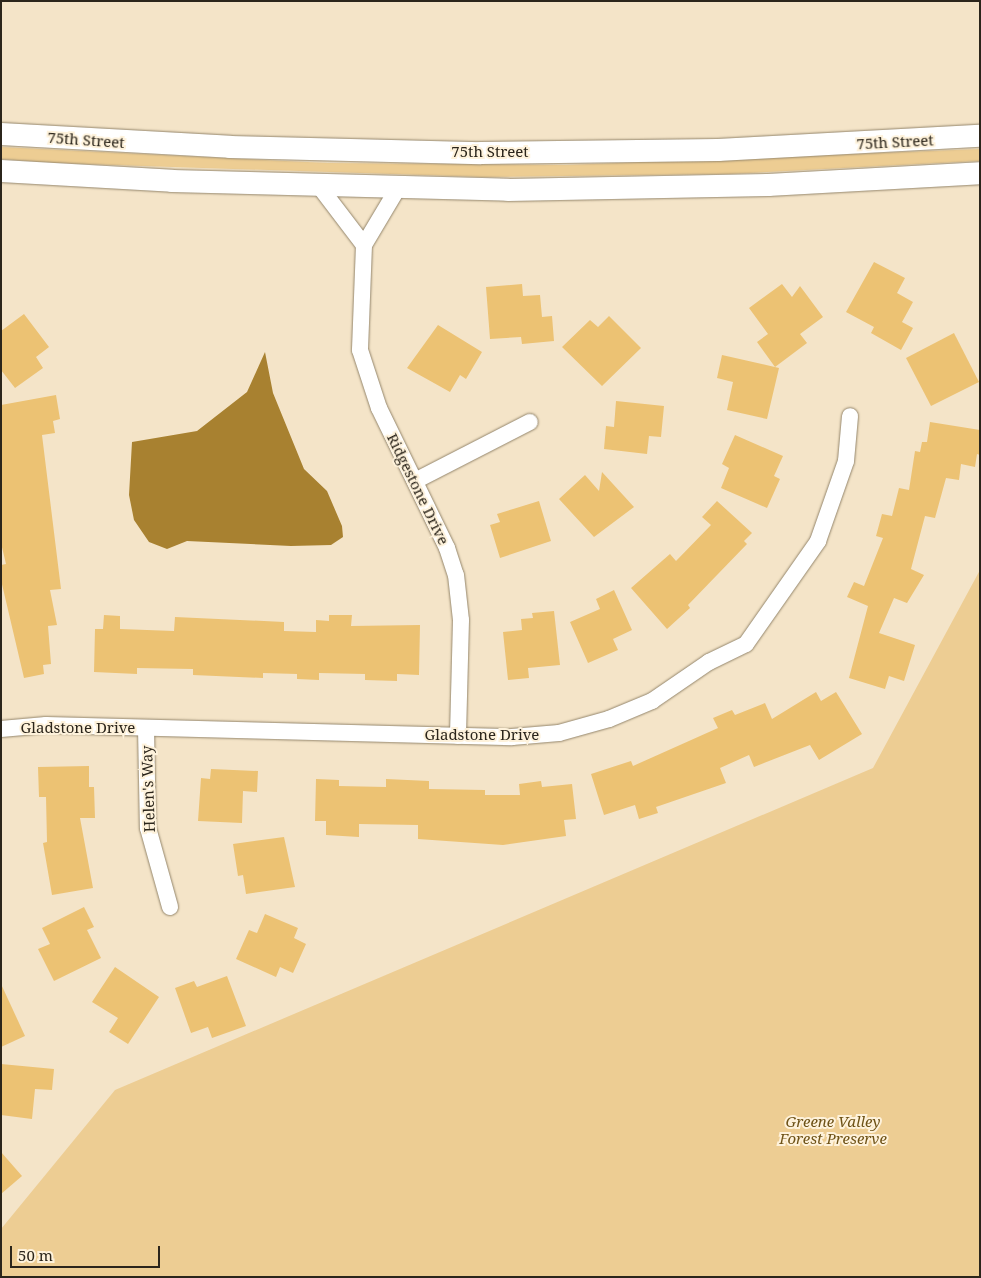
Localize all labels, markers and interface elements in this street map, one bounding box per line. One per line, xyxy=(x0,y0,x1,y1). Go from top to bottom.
street label: 75th Street xyxy=(47,128,125,152)
street label: 75th Street xyxy=(856,131,934,153)
street label: 75th Street xyxy=(451,143,529,161)
street label: Ridgestone Drive xyxy=(383,430,453,548)
street label: Gladstone Drive xyxy=(21,719,135,737)
street label: Gladstone Drive xyxy=(425,726,539,744)
street label: Helen's Way xyxy=(137,745,159,833)
park label: Greene Valley Forest Preserve xyxy=(779,1112,887,1147)
scale bar xyxy=(12,1236,162,1268)
text: 50 m xyxy=(18,1245,53,1265)

